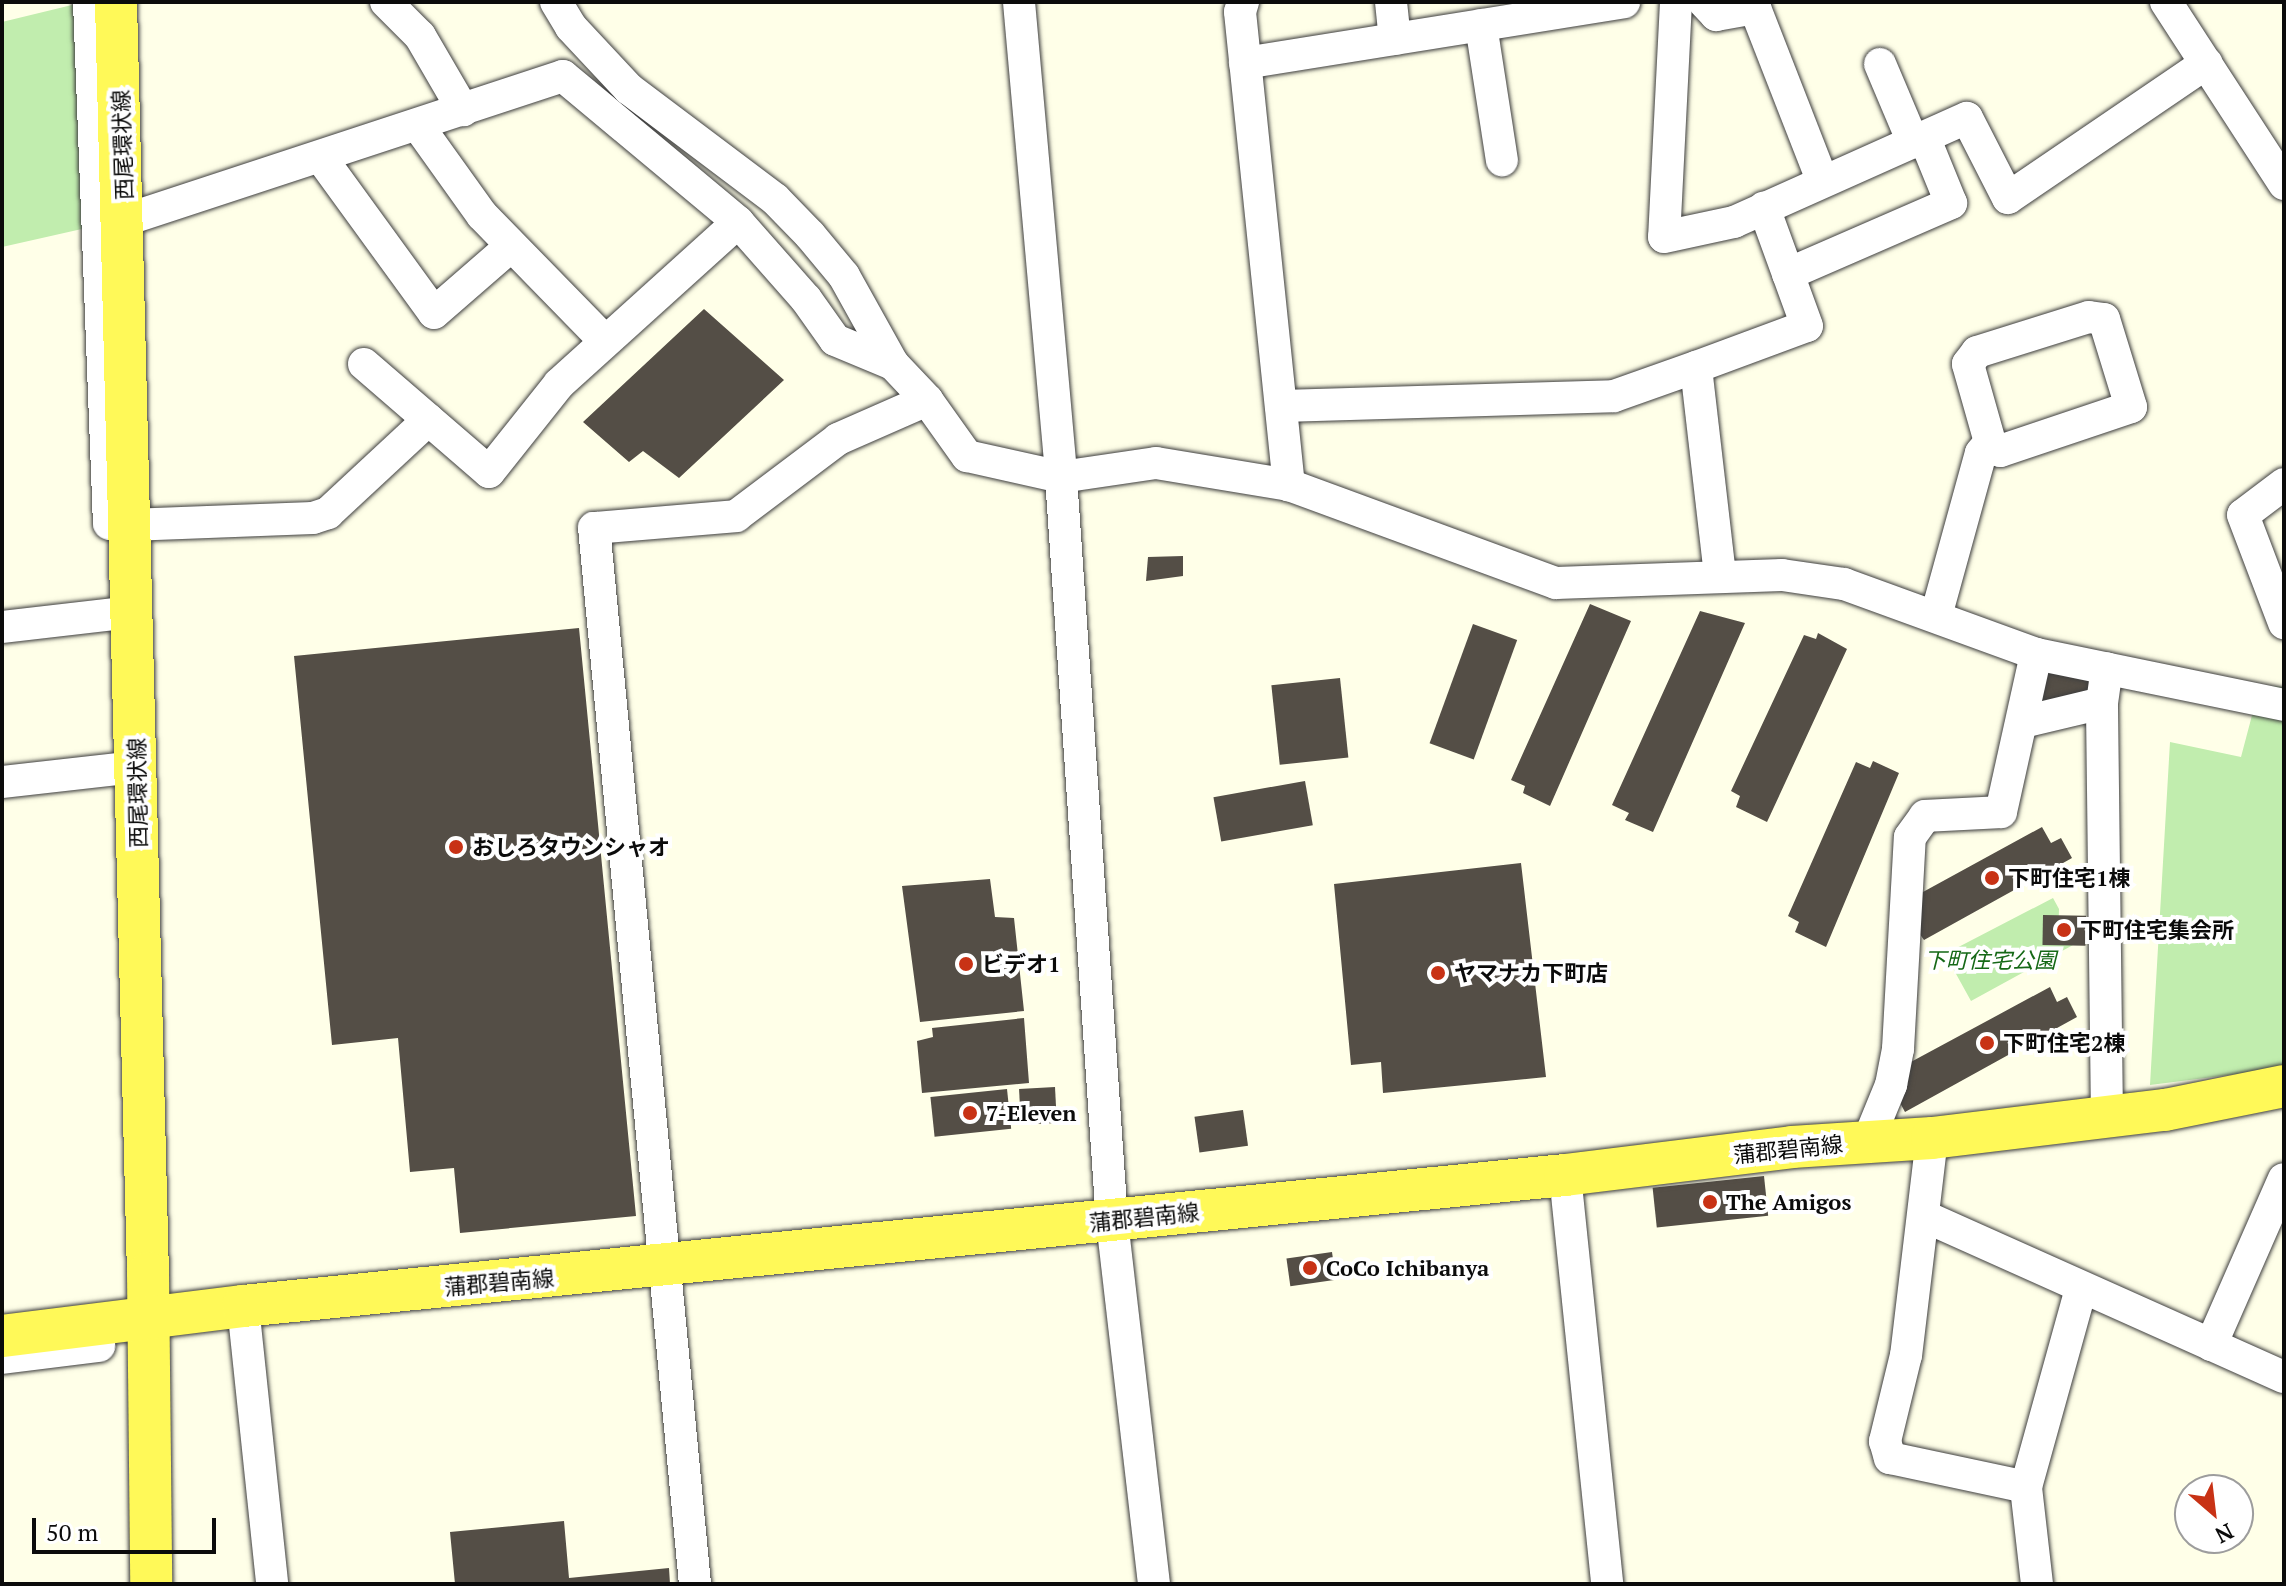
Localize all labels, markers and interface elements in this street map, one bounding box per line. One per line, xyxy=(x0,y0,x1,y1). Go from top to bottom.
street label: 西尾環状線 xyxy=(107,90,137,200)
street label: 西尾環状線 xyxy=(123,738,151,848)
place label: おしろタウンシャオ xyxy=(472,834,670,860)
marker: おしろタウンシャオ xyxy=(447,838,465,856)
place label: 下町住宅1棟 xyxy=(2008,865,2130,891)
marker: 下町住宅1棟 xyxy=(1983,869,2001,887)
place label: 下町住宅集会所 xyxy=(2080,917,2234,943)
marker: 下町住宅集会所 xyxy=(2055,921,2073,939)
park label: 下町住宅公園 xyxy=(1924,947,2056,973)
place label: ビデオ1 xyxy=(982,951,1060,977)
marker: ビデオ1 xyxy=(957,955,975,973)
place label: ヤマナカ下町店 xyxy=(1454,960,1608,986)
marker: ヤマナカ下町店 xyxy=(1429,964,1447,982)
place label: 下町住宅2棟 xyxy=(2003,1030,2125,1056)
marker: 下町住宅2棟 xyxy=(1978,1034,1996,1052)
place label: 7-Eleven xyxy=(986,1100,1076,1126)
marker: 7-Eleven xyxy=(961,1104,979,1122)
street label: 蒲郡碧南線 xyxy=(1732,1130,1844,1168)
place label: The Amigos xyxy=(1726,1189,1852,1215)
marker: The Amigos xyxy=(1701,1193,1719,1211)
street label: 蒲郡碧南線 xyxy=(1088,1198,1200,1236)
place label: CoCo Ichibanya xyxy=(1326,1255,1489,1281)
marker: CoCo Ichibanya xyxy=(1301,1259,1319,1277)
street label: 蒲郡碧南線 xyxy=(443,1264,555,1300)
north arrow xyxy=(2174,1474,2254,1554)
scale bar xyxy=(36,1502,220,1552)
text: 50 m xyxy=(46,1516,98,1548)
text: N xyxy=(2210,1517,2239,1551)

